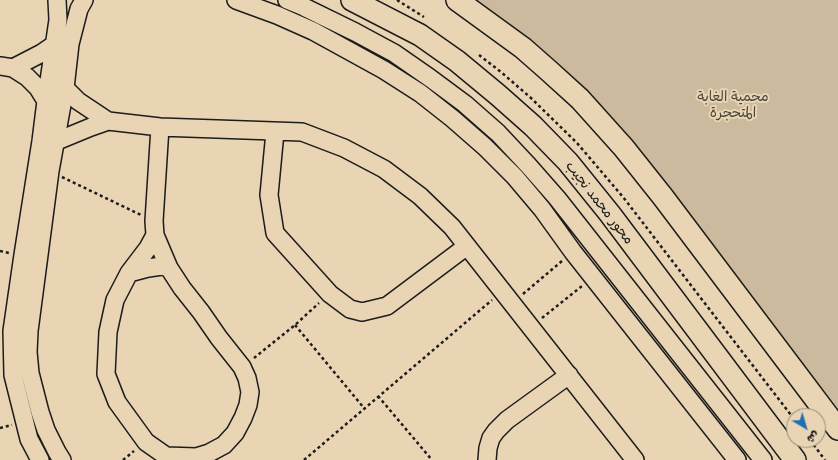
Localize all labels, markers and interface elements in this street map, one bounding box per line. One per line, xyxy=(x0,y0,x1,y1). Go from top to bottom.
park label: محمية الغابة المتحجرة xyxy=(697,89,769,122)
street label: محور محمد نجيب xyxy=(561,158,637,248)
north arrow xyxy=(786,408,826,448)
text: ش xyxy=(802,426,824,448)

